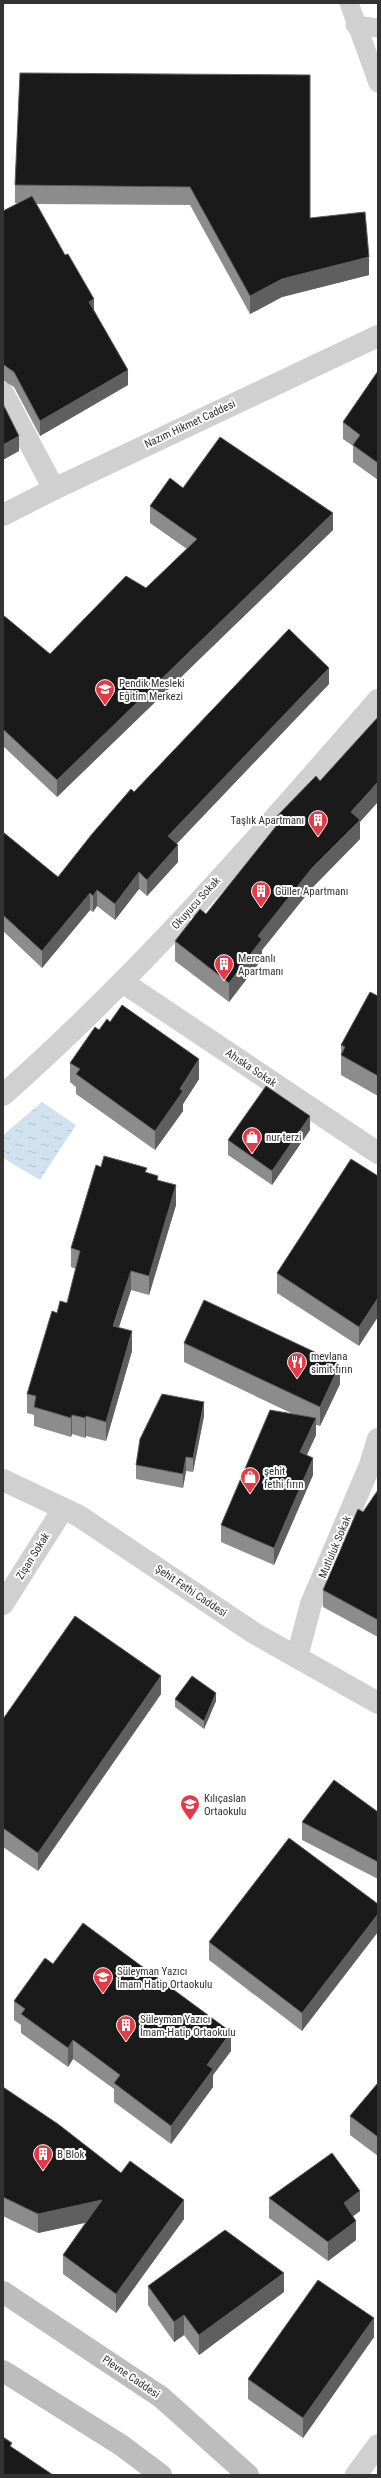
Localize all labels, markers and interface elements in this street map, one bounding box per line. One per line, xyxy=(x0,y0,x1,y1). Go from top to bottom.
street label: Nazım Hikmet Caddesi xyxy=(142,397,238,451)
place label: Pendik Mesleki Eğitim Merkezi xyxy=(119,677,185,703)
school or university icon: Pendik Mesleki Eğitim Merkezi xyxy=(94,678,116,706)
building icon: Taşlık Apartmanı xyxy=(307,809,329,837)
place label: Taşlık Apartmanı xyxy=(231,814,304,827)
street label: Okuyucu Sokak xyxy=(169,874,223,932)
building icon: Güller Apartmanı xyxy=(250,880,272,908)
place label: Güller Apartmanı xyxy=(275,885,348,898)
place label: Mercanlı Apartmanı xyxy=(238,952,283,978)
building icon: Mercanlı Apartmanı xyxy=(213,953,235,981)
street label: Ahıska Sokak xyxy=(223,1046,279,1090)
shop icon: nur terzi xyxy=(241,1126,263,1154)
place label: nur terzi xyxy=(266,1131,302,1144)
place label: mevlana simit fırın xyxy=(311,1350,352,1376)
restaurant icon: mevlana simit fırın xyxy=(286,1351,308,1379)
place label: şehit fethi fırın xyxy=(264,1465,303,1491)
shop icon: şehit fethi fırın xyxy=(239,1466,261,1494)
street label: Mutluluk Sokak xyxy=(316,1514,354,1580)
street label: Zişan Sokak xyxy=(13,1530,53,1582)
street label: Şehit Fethi Caddesi xyxy=(153,1562,229,1620)
place label: Kılıçaslan Ortaokulu xyxy=(204,1792,246,1818)
school or university icon: Kılıçaslan Ortaokulu xyxy=(179,1793,201,1821)
place label: Süleyman Yazıcı İmam Hatip Ortaokulu xyxy=(117,1965,212,1991)
school or university icon: Süleyman Yazıcı İmam Hatip Ortaokulu xyxy=(92,1966,114,1994)
place label: Süleyman Yazıcı İmam-Hatip Ortaokulu xyxy=(140,2013,236,2039)
building icon: Süleyman Yazıcı İmam-Hatip Ortaokulu xyxy=(115,2014,137,2042)
building icon: B Blok xyxy=(32,2143,54,2171)
place label: B Blok xyxy=(57,2148,85,2161)
street label: Plevne Caddesi xyxy=(100,2353,162,2401)

